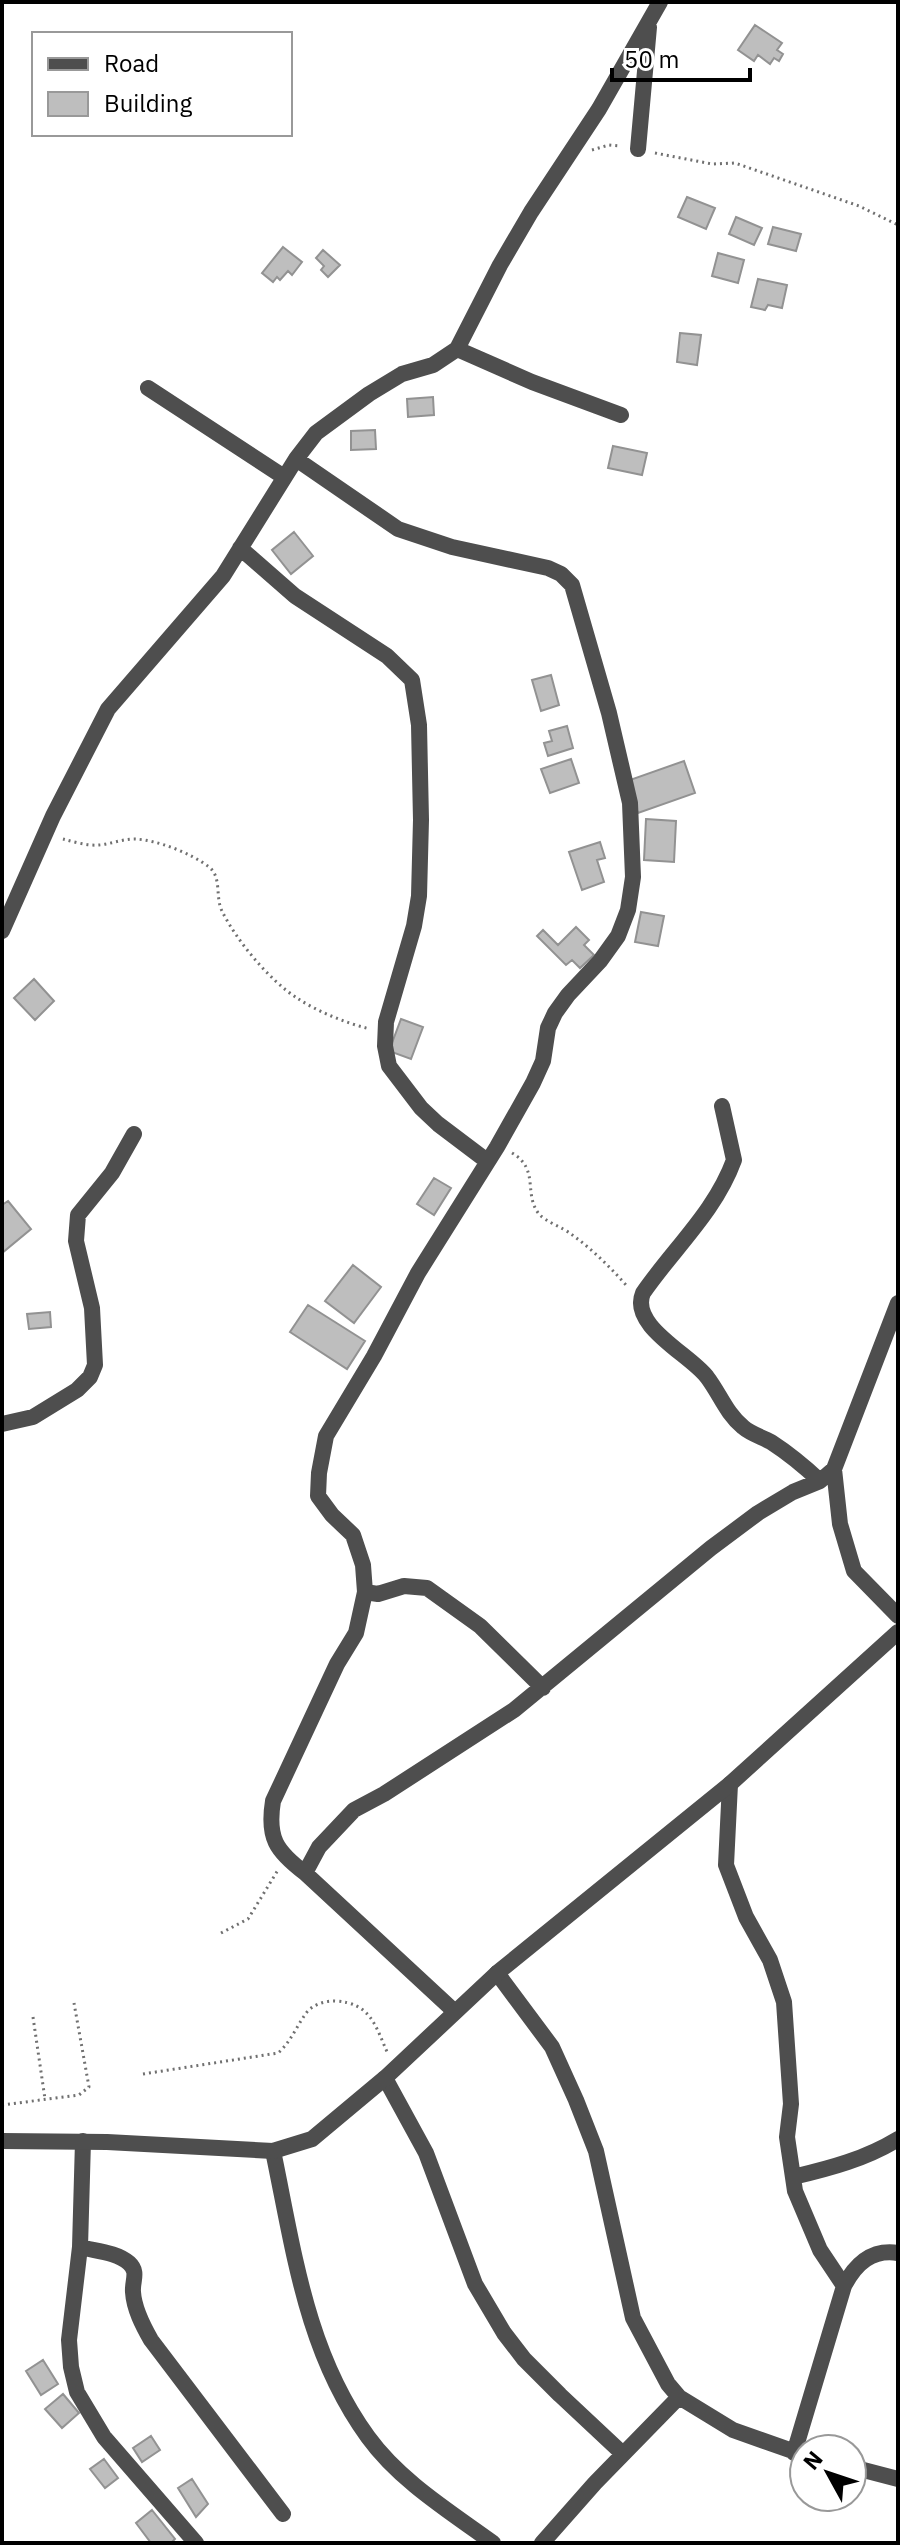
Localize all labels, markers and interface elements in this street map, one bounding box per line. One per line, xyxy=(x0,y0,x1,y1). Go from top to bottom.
legend xyxy=(32,32,292,136)
scale bar xyxy=(612,32,750,82)
text: 50 m xyxy=(624,43,679,75)
text: Road xyxy=(104,47,159,79)
text: Building xyxy=(104,87,192,119)
north arrow xyxy=(788,2433,868,2513)
text: N xyxy=(796,2444,829,2475)

